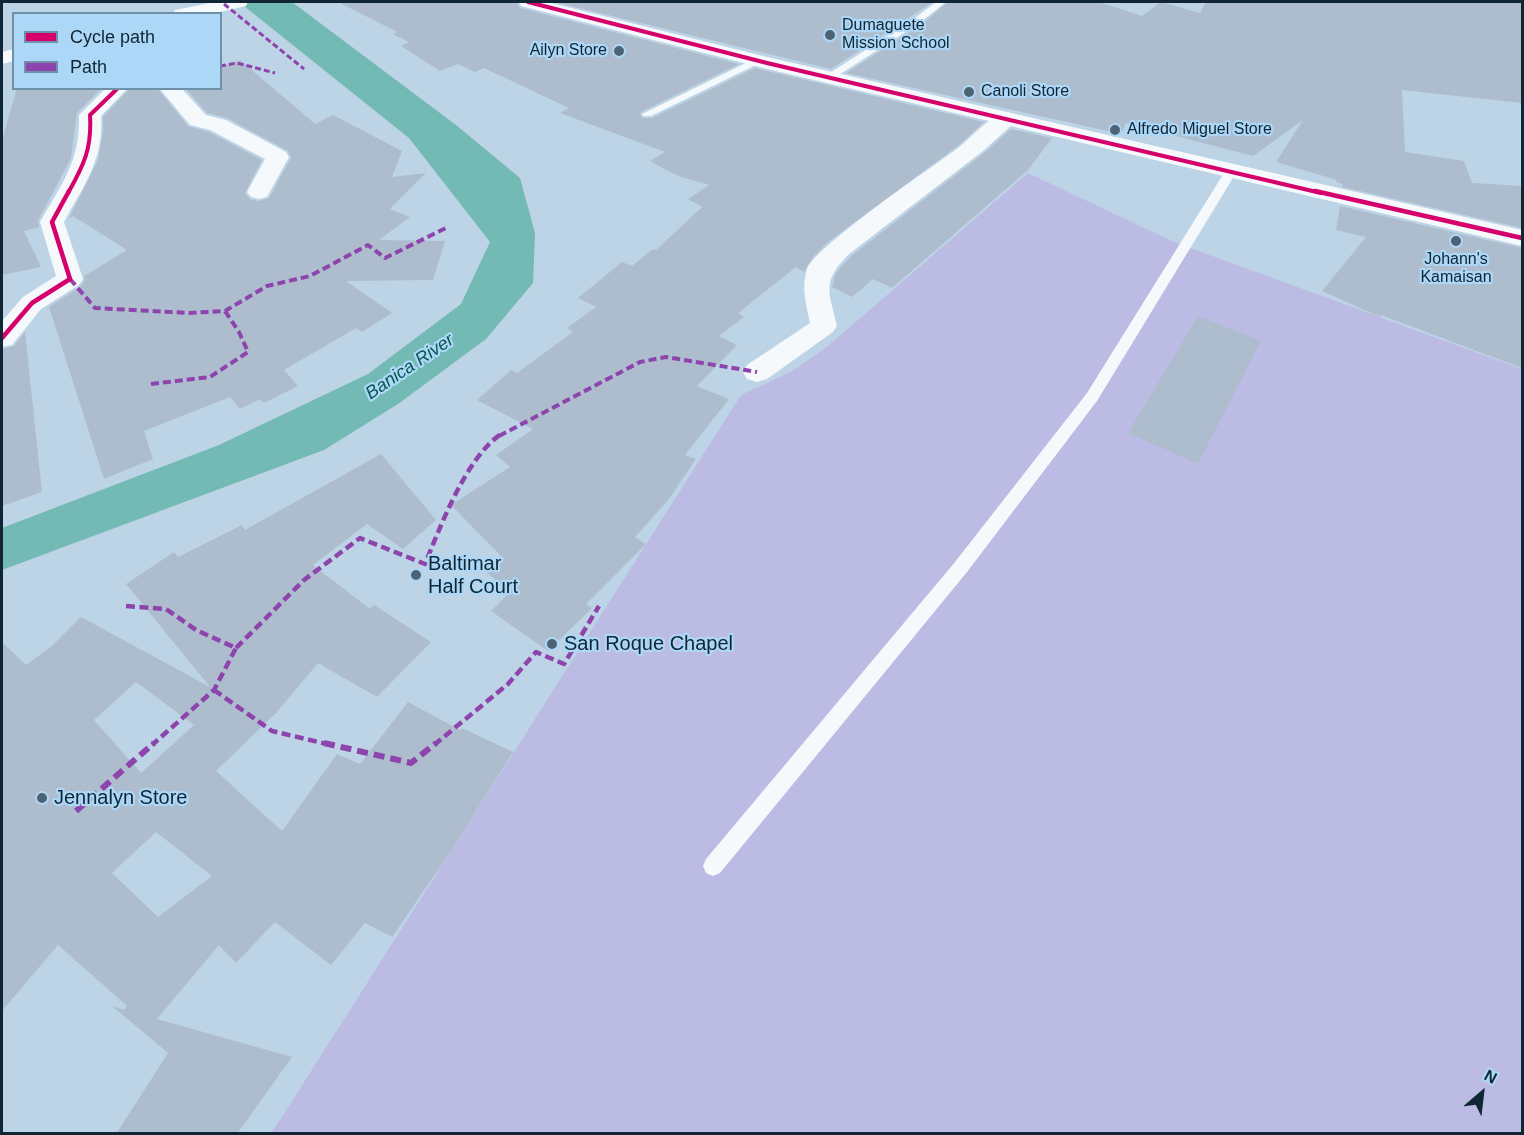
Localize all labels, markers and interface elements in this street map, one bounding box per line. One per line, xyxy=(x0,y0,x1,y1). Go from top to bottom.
legend xyxy=(12,12,222,90)
place label: Dumaguete Mission School xyxy=(842,16,950,54)
text: Cycle path xyxy=(70,27,155,47)
marker: Dumaguete Mission School xyxy=(823,28,837,42)
place label: Ailyn Store xyxy=(530,41,607,61)
marker: Ailyn Store xyxy=(612,44,626,58)
text: Path xyxy=(70,57,107,77)
place label: Canoli Store xyxy=(981,82,1069,102)
marker: Canoli Store xyxy=(962,85,976,99)
place label: Alfredo Miguel Store xyxy=(1127,120,1272,140)
marker: Alfredo Miguel Store xyxy=(1108,123,1122,137)
marker: Johann's Kamaisan xyxy=(1449,234,1463,248)
place label: Johann's Kamaisan xyxy=(1420,250,1492,288)
water label: Banica River xyxy=(362,330,458,404)
place label: Baltimar Half Court xyxy=(428,552,518,599)
marker: Baltimar Half Court xyxy=(409,568,423,582)
place label: San Roque Chapel xyxy=(564,632,733,656)
marker: San Roque Chapel xyxy=(545,637,559,651)
place label: Jennalyn Store xyxy=(54,786,187,810)
marker: Jennalyn Store xyxy=(35,791,49,805)
north arrow xyxy=(1452,1063,1512,1123)
text: N xyxy=(1482,1066,1500,1087)

